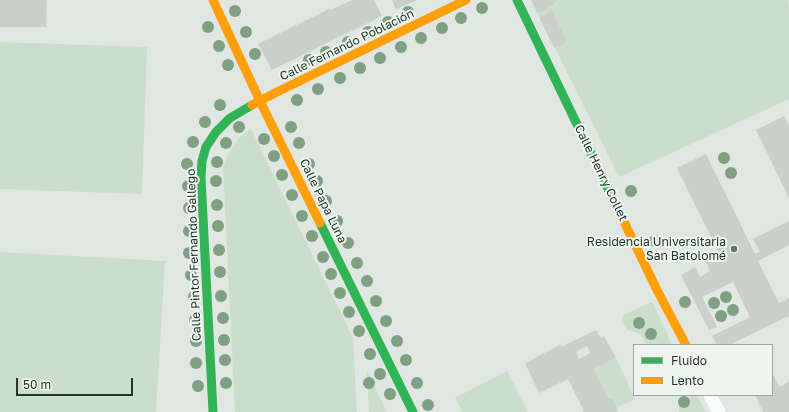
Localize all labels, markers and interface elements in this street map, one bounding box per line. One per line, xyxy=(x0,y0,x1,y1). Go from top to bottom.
street label: Calle Fernando Población xyxy=(278,6,416,84)
street label: Calle Henry Collet xyxy=(571,122,631,224)
street label: Calle Papa Luna xyxy=(296,156,350,246)
street label: Calle Pintor Fernando Gallego xyxy=(184,169,204,341)
place label: Residencia Universitaria San Batolomé xyxy=(587,235,726,263)
marker: Residencia Universitaria San Batolomé xyxy=(729,244,739,254)
legend xyxy=(633,344,773,396)
text: Fluido xyxy=(671,353,707,368)
scale bar xyxy=(18,370,135,396)
text: Lento xyxy=(671,373,704,388)
text: 50 m xyxy=(23,377,51,392)

